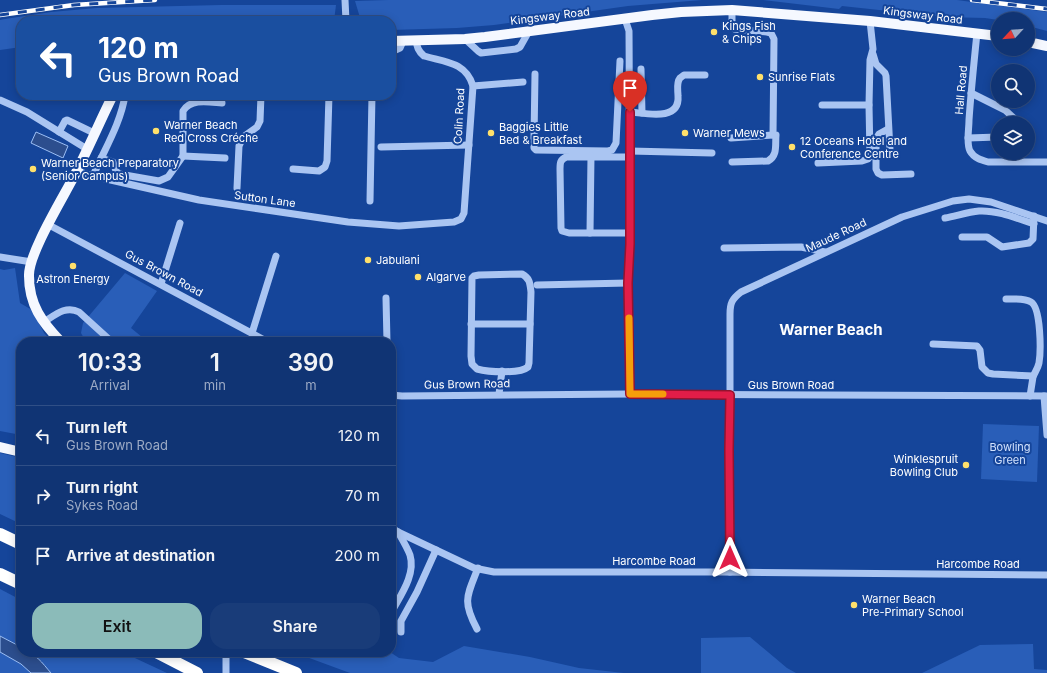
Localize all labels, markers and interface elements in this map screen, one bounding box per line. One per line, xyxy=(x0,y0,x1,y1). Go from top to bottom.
street label: Kingsway Road xyxy=(882,3,964,27)
street label: Kingsway Road xyxy=(509,4,591,28)
north arrow xyxy=(991,12,1035,56)
map controls xyxy=(991,12,1035,160)
place label: Kings Fish & Chips xyxy=(722,19,776,46)
marker: Kings Fish & Chips xyxy=(709,27,719,37)
text: 120 m xyxy=(98,31,179,65)
icon: left xyxy=(32,32,84,84)
button: search xyxy=(991,64,1035,108)
text: Gus Brown Road xyxy=(98,65,239,86)
street label: Hall Road xyxy=(952,65,970,115)
place label: Sunrise Flats xyxy=(768,70,835,84)
pin xyxy=(613,71,647,112)
marker: Sunrise Flats xyxy=(755,72,765,82)
icon: arrive xyxy=(619,77,641,99)
street label: Colin Road xyxy=(451,88,467,144)
button: layers xyxy=(991,116,1035,160)
place label: Warner Beach Red Cross Créche xyxy=(164,118,258,145)
place label: Baggies Little Bed & Breakfast xyxy=(499,120,582,147)
marker: Warner Beach Red Cross Créche xyxy=(151,126,161,136)
place label: Warner Mews xyxy=(693,126,765,140)
marker: Baggies Little Bed & Breakfast xyxy=(486,128,496,138)
marker: Warner Mews xyxy=(680,128,690,138)
place label: 12 Oceans Hotel and Conference Centre xyxy=(800,134,907,161)
marker: 12 Oceans Hotel and Conference Centre xyxy=(787,142,797,152)
place label: Warner Beach Preparatory (Senior Campus) xyxy=(41,156,179,183)
marker: Warner Beach Preparatory (Senior Campus) xyxy=(28,164,38,174)
street label: Sutton Lane xyxy=(233,188,297,210)
street label: Maude Road xyxy=(803,215,869,255)
street label: Gus Brown Road xyxy=(123,247,205,299)
place label: Jabulani xyxy=(376,253,420,267)
marker: Jabulani xyxy=(363,255,373,265)
marker: Astron Energy xyxy=(68,261,78,271)
place label: Algarve xyxy=(426,270,466,284)
place label: Astron Energy xyxy=(36,272,110,286)
marker: Algarve xyxy=(413,272,423,282)
district label: Warner Beach xyxy=(779,320,883,339)
text: 10:33 xyxy=(78,348,142,377)
text: 1 xyxy=(210,348,220,377)
text: 390 xyxy=(288,348,334,377)
street label: Gus Brown Road xyxy=(424,376,510,392)
text: Arrival xyxy=(90,377,130,393)
text: min xyxy=(204,377,226,393)
text: m xyxy=(305,377,317,393)
street label: Gus Brown Road xyxy=(748,378,834,392)
text: Turn left xyxy=(66,418,127,437)
icon: left xyxy=(32,425,54,447)
text: 120 m xyxy=(338,426,380,445)
text: Gus Brown Road xyxy=(66,437,168,453)
park label: Bowling Green xyxy=(989,440,1031,467)
place label: Winklespruit Bowling Club xyxy=(890,452,958,479)
marker: Winklespruit Bowling Club xyxy=(961,460,971,470)
text: Turn right xyxy=(66,478,138,497)
icon: right xyxy=(32,485,54,507)
text: 70 m xyxy=(345,486,380,505)
text: Sykes Road xyxy=(66,497,138,513)
position arrow xyxy=(709,537,751,579)
icon: arrive xyxy=(32,545,54,567)
text: Arrive at destination xyxy=(66,546,215,565)
text: 200 m xyxy=(335,546,380,565)
street label: Harcombe Road xyxy=(612,554,696,568)
street label: Harcombe Road xyxy=(936,557,1020,571)
place label: Warner Beach Pre-Primary School xyxy=(862,592,964,619)
marker: Warner Beach Pre-Primary School xyxy=(849,600,859,610)
button: Exit xyxy=(32,603,202,649)
button: Share xyxy=(210,603,380,649)

